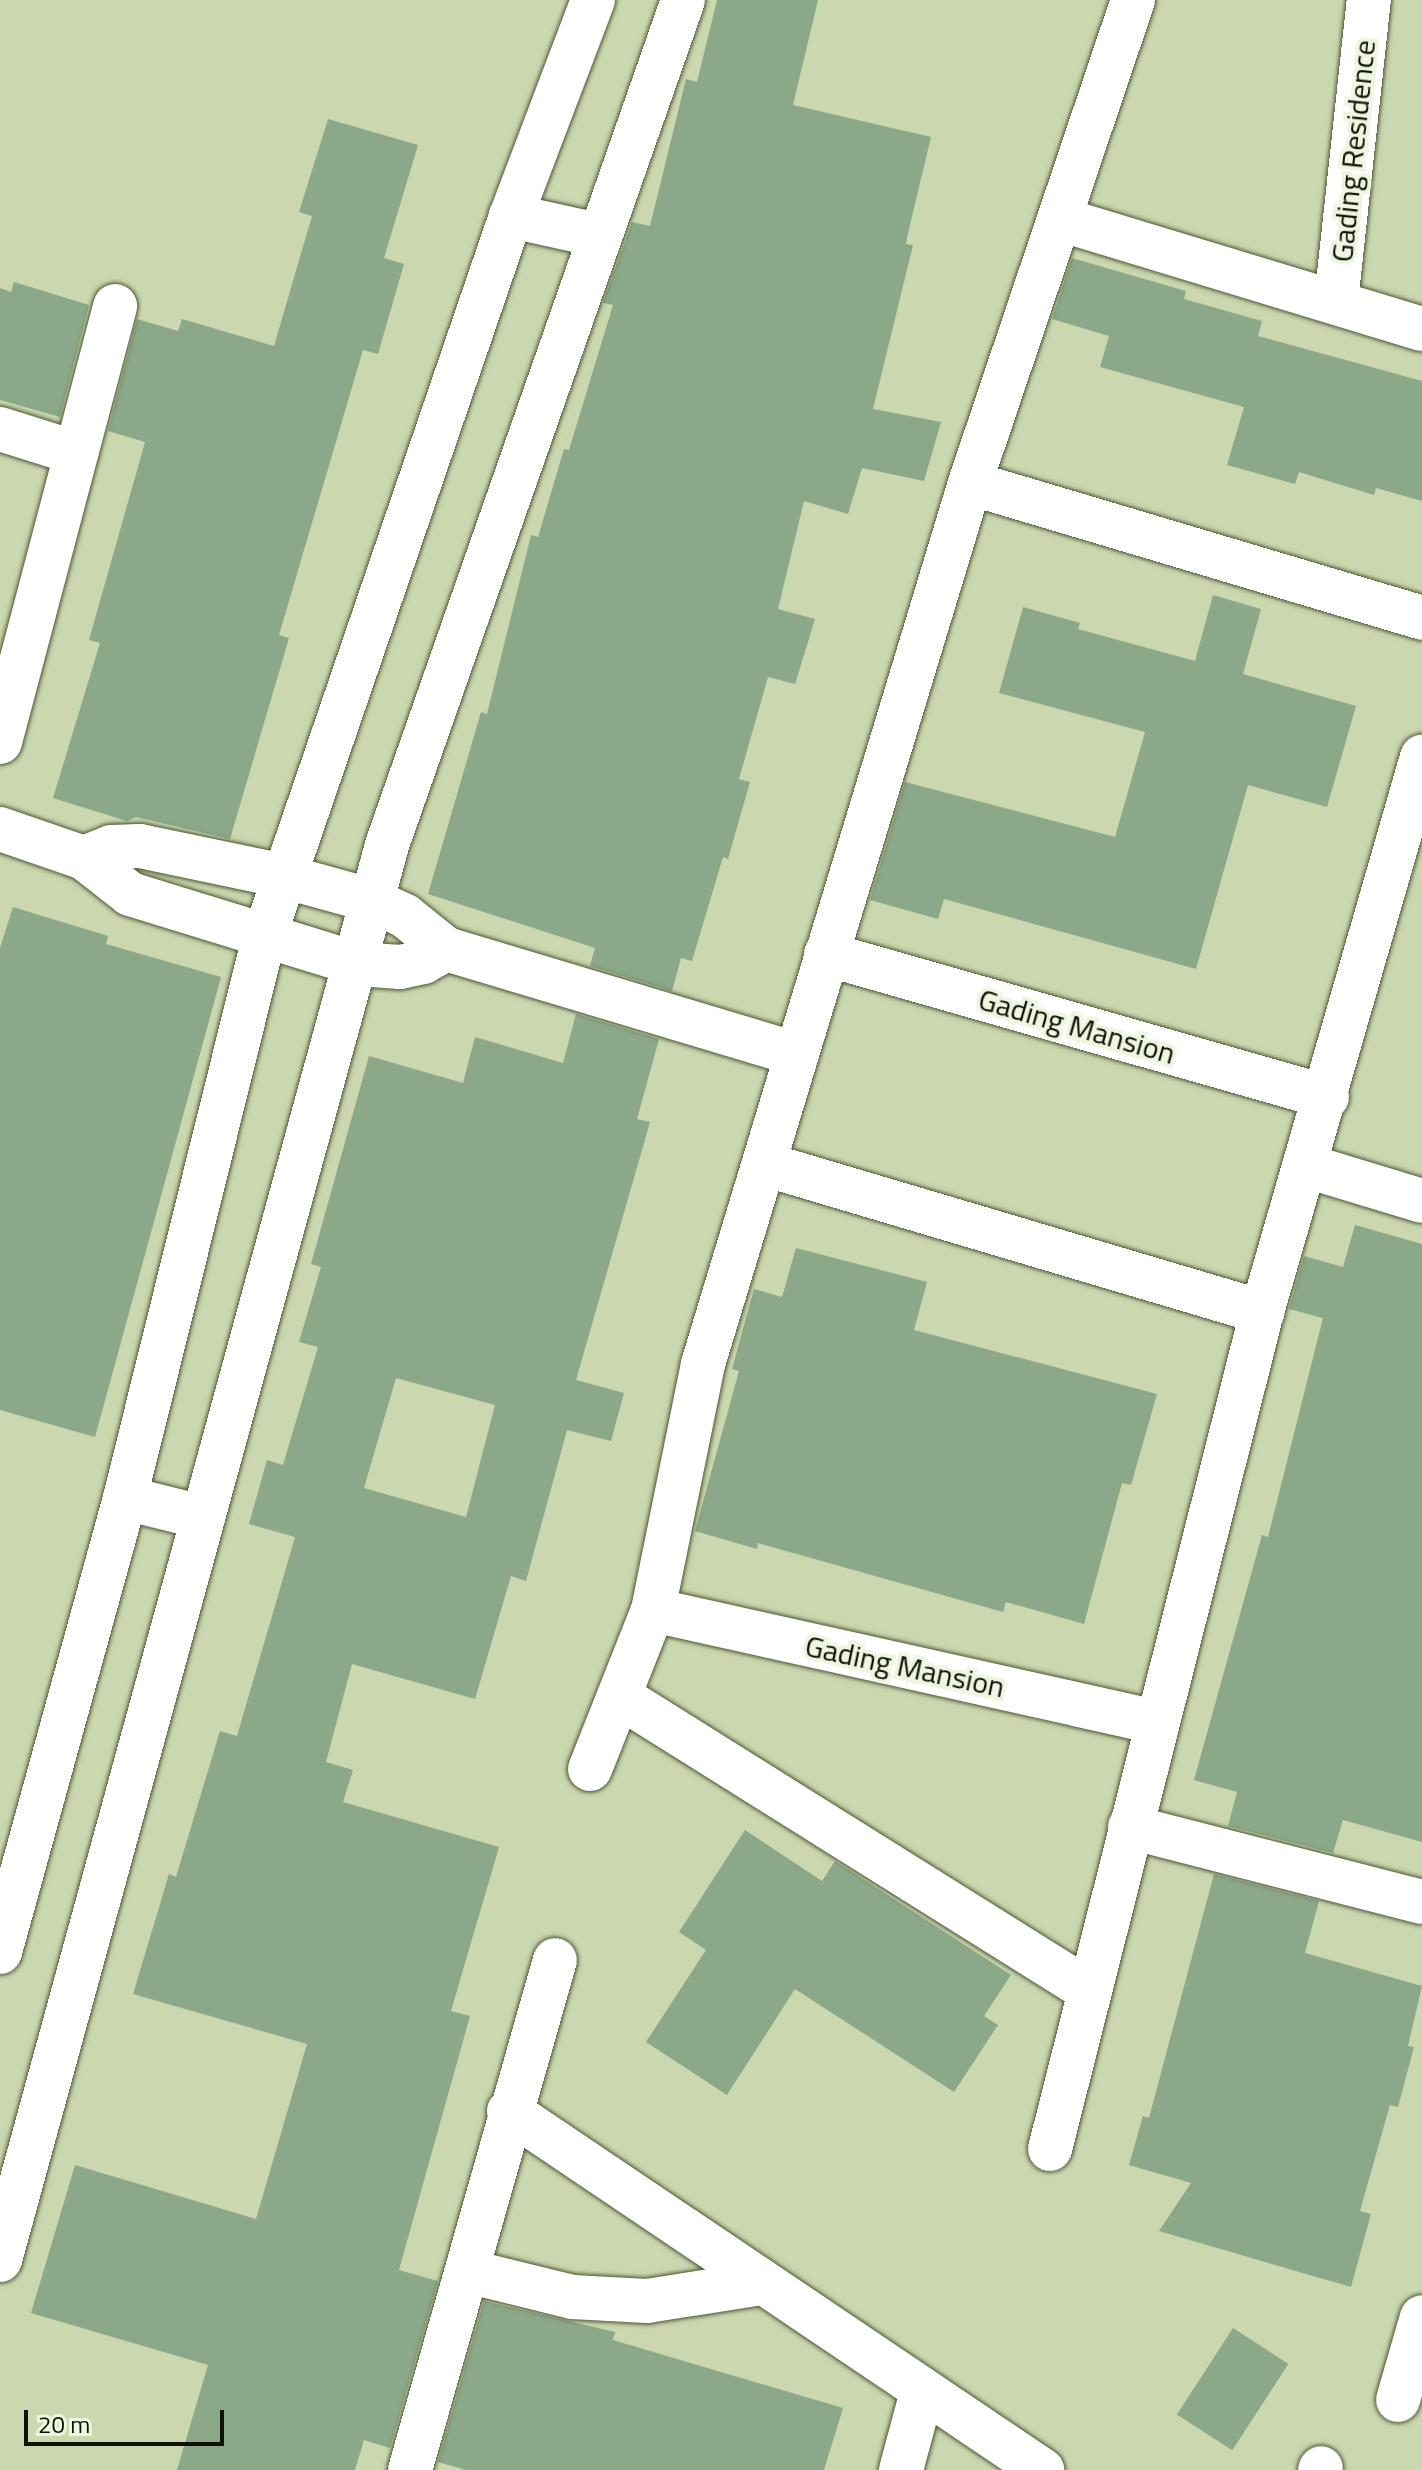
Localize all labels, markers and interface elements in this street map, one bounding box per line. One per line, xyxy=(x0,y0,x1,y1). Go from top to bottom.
street label: Gading Residence xyxy=(1323,38,1383,264)
street label: Gading Mansion xyxy=(975,981,1179,1071)
street label: Gading Mansion xyxy=(802,1627,1008,1705)
scale bar xyxy=(28,2394,228,2444)
text: 20 m xyxy=(38,2406,90,2442)

